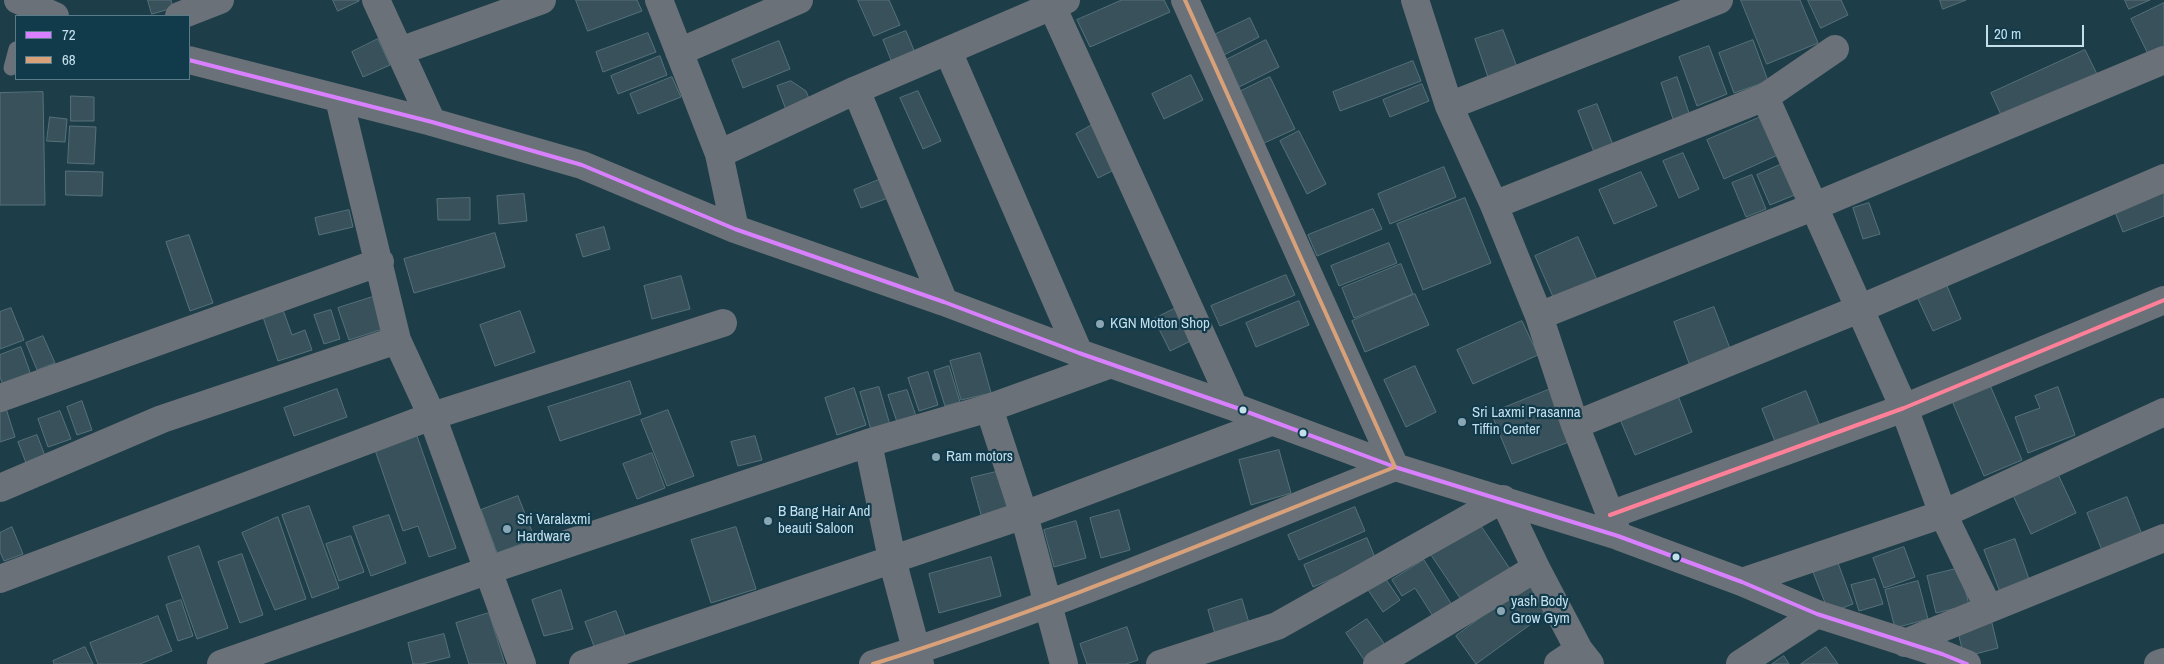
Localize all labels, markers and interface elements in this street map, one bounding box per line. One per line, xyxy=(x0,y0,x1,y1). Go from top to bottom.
legend xyxy=(15,15,190,80)
scale bar xyxy=(1989,15,2086,47)
text: 20 m xyxy=(1994,23,2021,44)
text: 72 xyxy=(62,24,76,45)
text: 68 xyxy=(62,49,76,70)
place label: KGN Motton Shop xyxy=(1110,315,1210,333)
marker: KGN Motton Shop xyxy=(1094,318,1106,330)
place label: Sri Laxmi Prasanna Tiffin Center xyxy=(1472,404,1581,439)
unlabelled marker xyxy=(1238,405,1248,415)
marker: Sri Laxmi Prasanna Tiffin Center xyxy=(1456,416,1468,428)
unlabelled marker xyxy=(1298,428,1308,438)
place label: Ram motors xyxy=(946,448,1013,466)
marker: Ram motors xyxy=(930,451,942,463)
place label: B Bang Hair And beauti Saloon xyxy=(778,503,870,538)
place label: Sri Varalaxmi Hardware xyxy=(517,511,591,546)
marker: B Bang Hair And beauti Saloon xyxy=(762,515,774,527)
marker: Sri Varalaxmi Hardware xyxy=(501,523,513,535)
unlabelled marker xyxy=(1671,552,1681,562)
place label: yash Body Grow Gym xyxy=(1511,593,1570,628)
marker: yash Body Grow Gym xyxy=(1495,605,1507,617)

